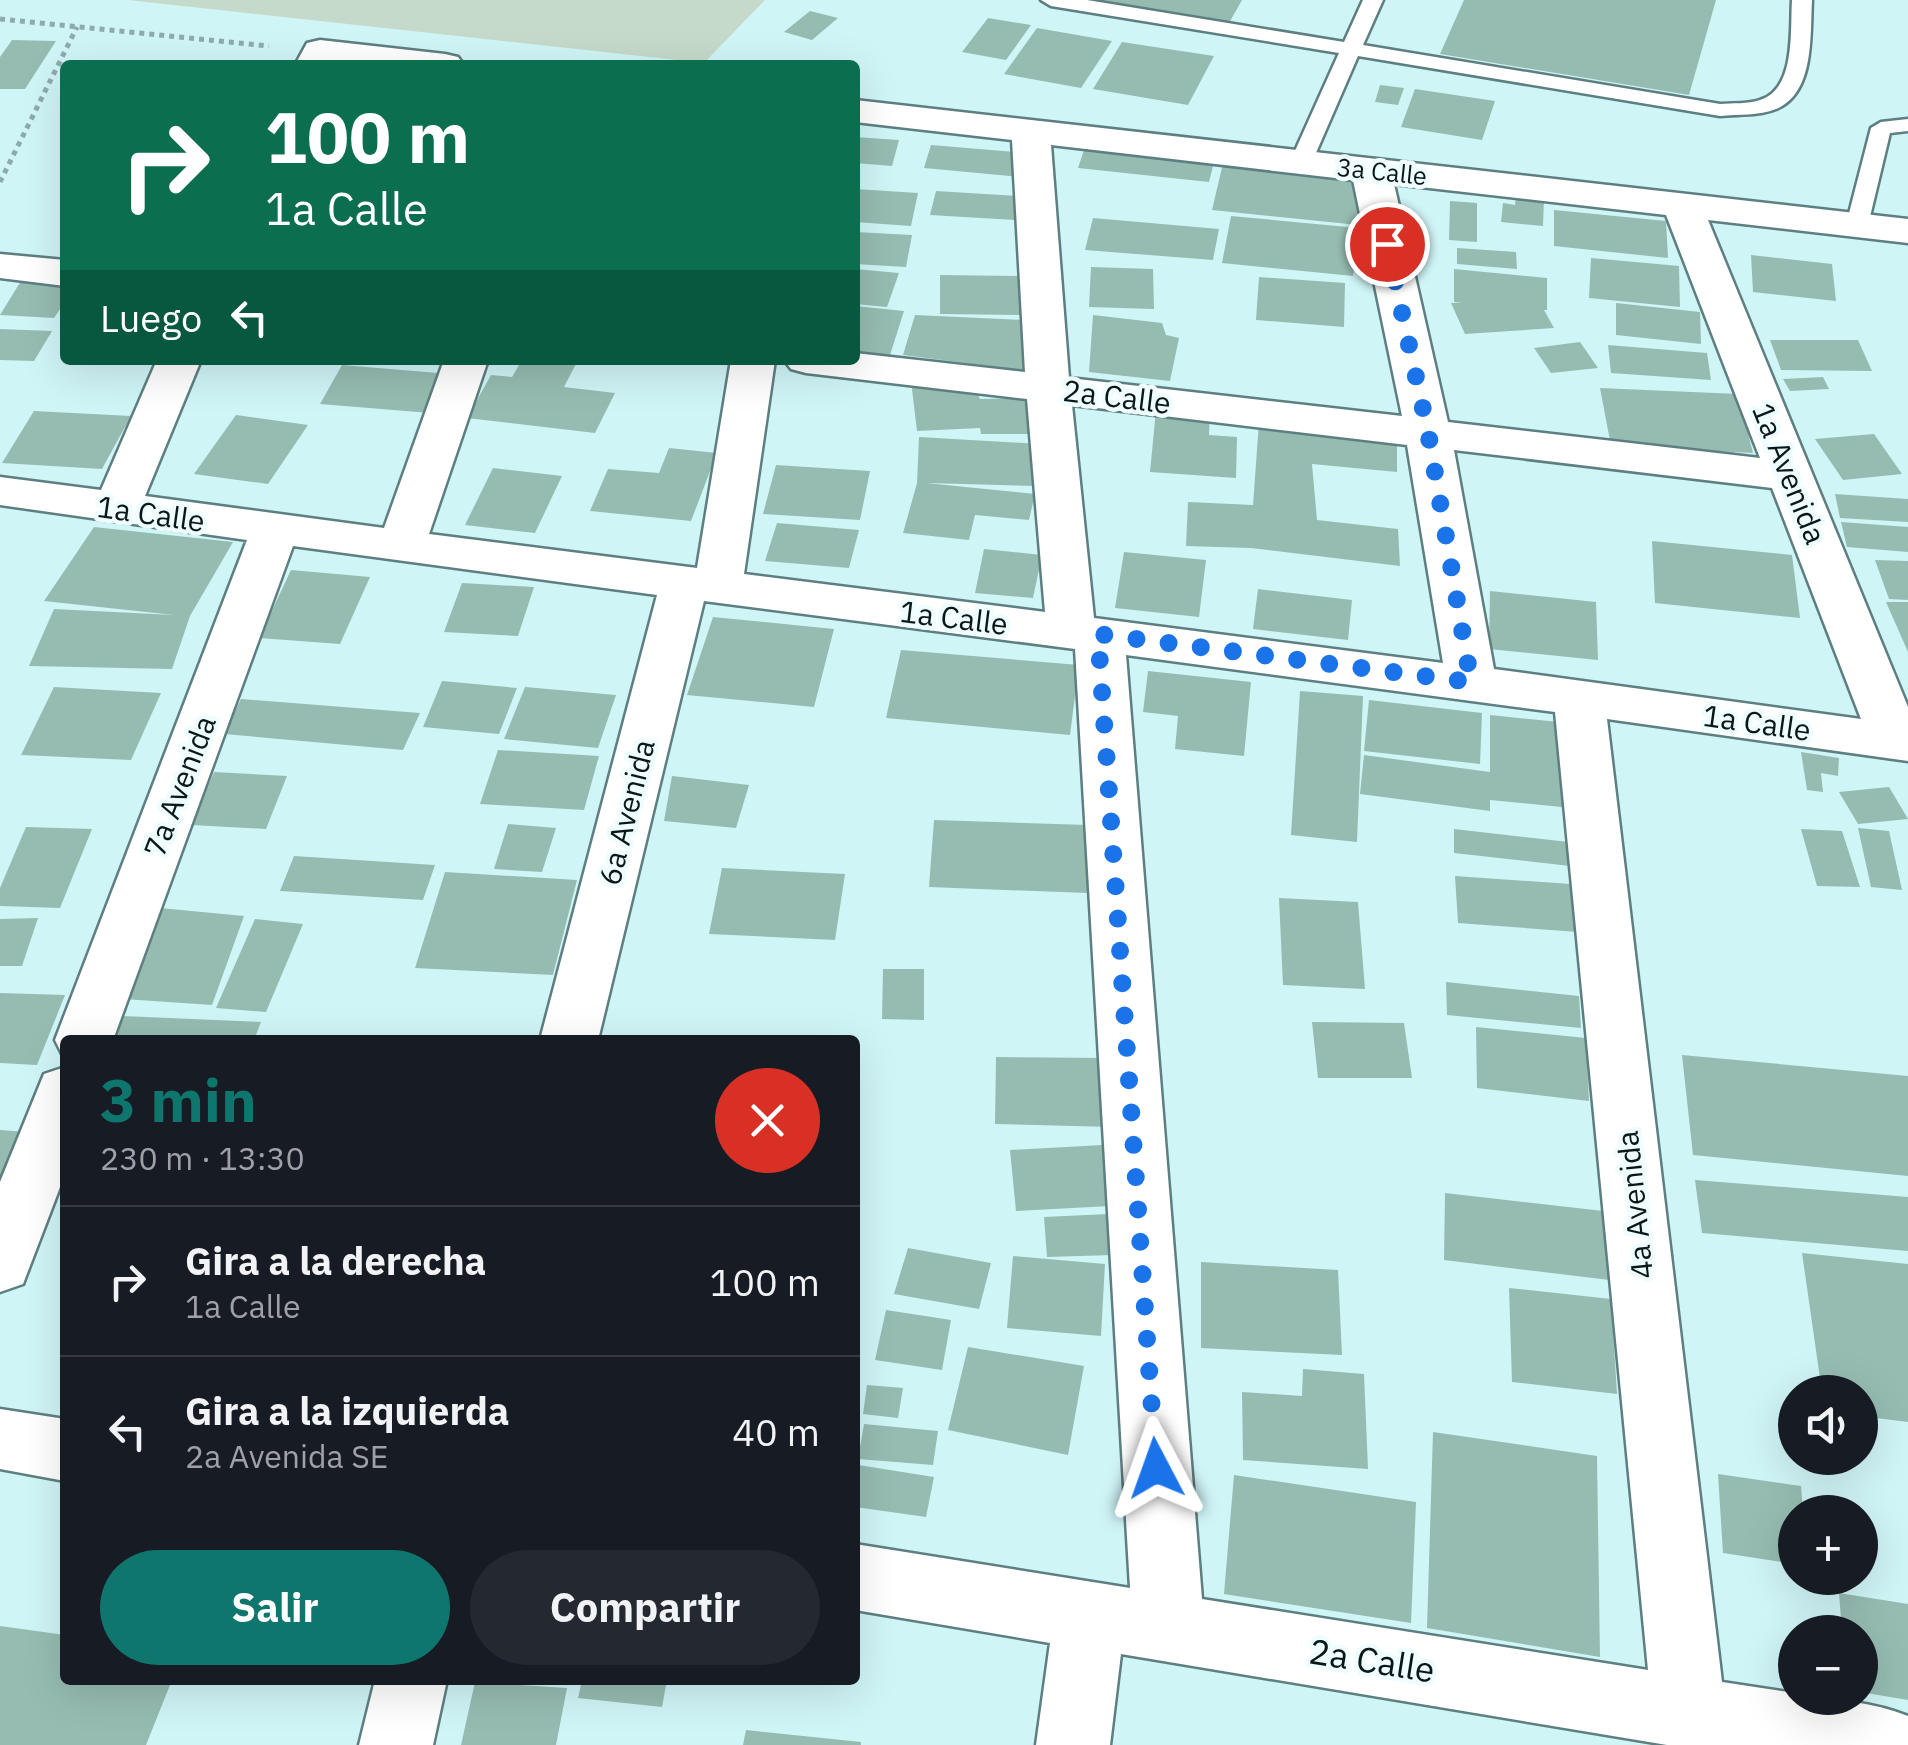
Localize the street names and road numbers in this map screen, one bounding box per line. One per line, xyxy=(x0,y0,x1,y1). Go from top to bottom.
street label: 3a Calle xyxy=(1335,150,1429,192)
street label: 2a Calle xyxy=(1061,370,1173,422)
street label: 1a Avenida xyxy=(1744,397,1836,549)
street label: 1a Calle xyxy=(95,486,207,540)
street label: 1a Calle xyxy=(898,591,1010,643)
street label: 1a Calle xyxy=(1701,695,1813,749)
street label: 7a Avenida xyxy=(134,710,224,862)
street label: 6a Avenida xyxy=(589,735,663,889)
street label: 4a Avenida xyxy=(1607,1129,1661,1281)
street label: 2a Calle xyxy=(1306,1627,1438,1693)

